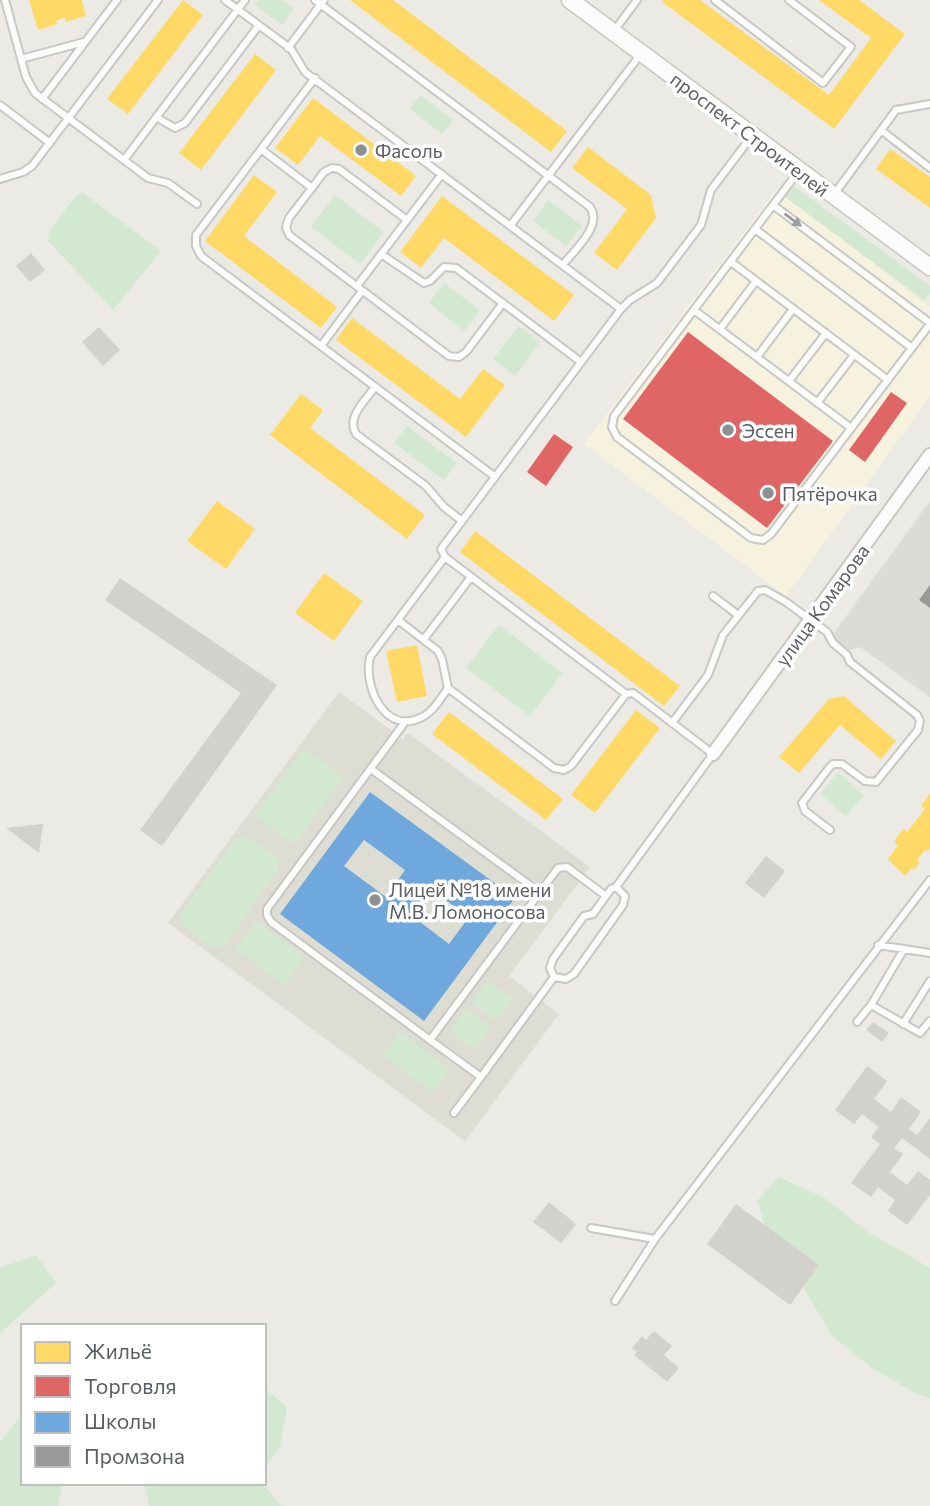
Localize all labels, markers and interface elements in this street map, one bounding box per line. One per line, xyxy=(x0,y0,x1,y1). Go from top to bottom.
street label: проспект Строителей xyxy=(666,67,834,201)
place label: Фасоль xyxy=(375,139,443,162)
marker: Фасоль xyxy=(353,142,369,158)
one-way arrow xyxy=(784,213,803,227)
place label: Эссен xyxy=(742,419,795,442)
marker: Эссен xyxy=(720,422,736,438)
place label: Пятёрочка xyxy=(782,482,878,505)
marker: Пятёрочка xyxy=(760,485,776,501)
street label: улица Комарова xyxy=(770,540,874,670)
place label: Лицей №18 имени М.В. Ломоносова xyxy=(389,878,551,923)
marker: Лицей №18 имени М.В. Ломоносова xyxy=(367,892,383,908)
legend xyxy=(21,1324,266,1485)
text: Жильё xyxy=(84,1338,152,1363)
text: Торговля xyxy=(84,1373,177,1398)
text: Школы xyxy=(84,1408,156,1433)
text: Промзона xyxy=(84,1443,185,1468)

